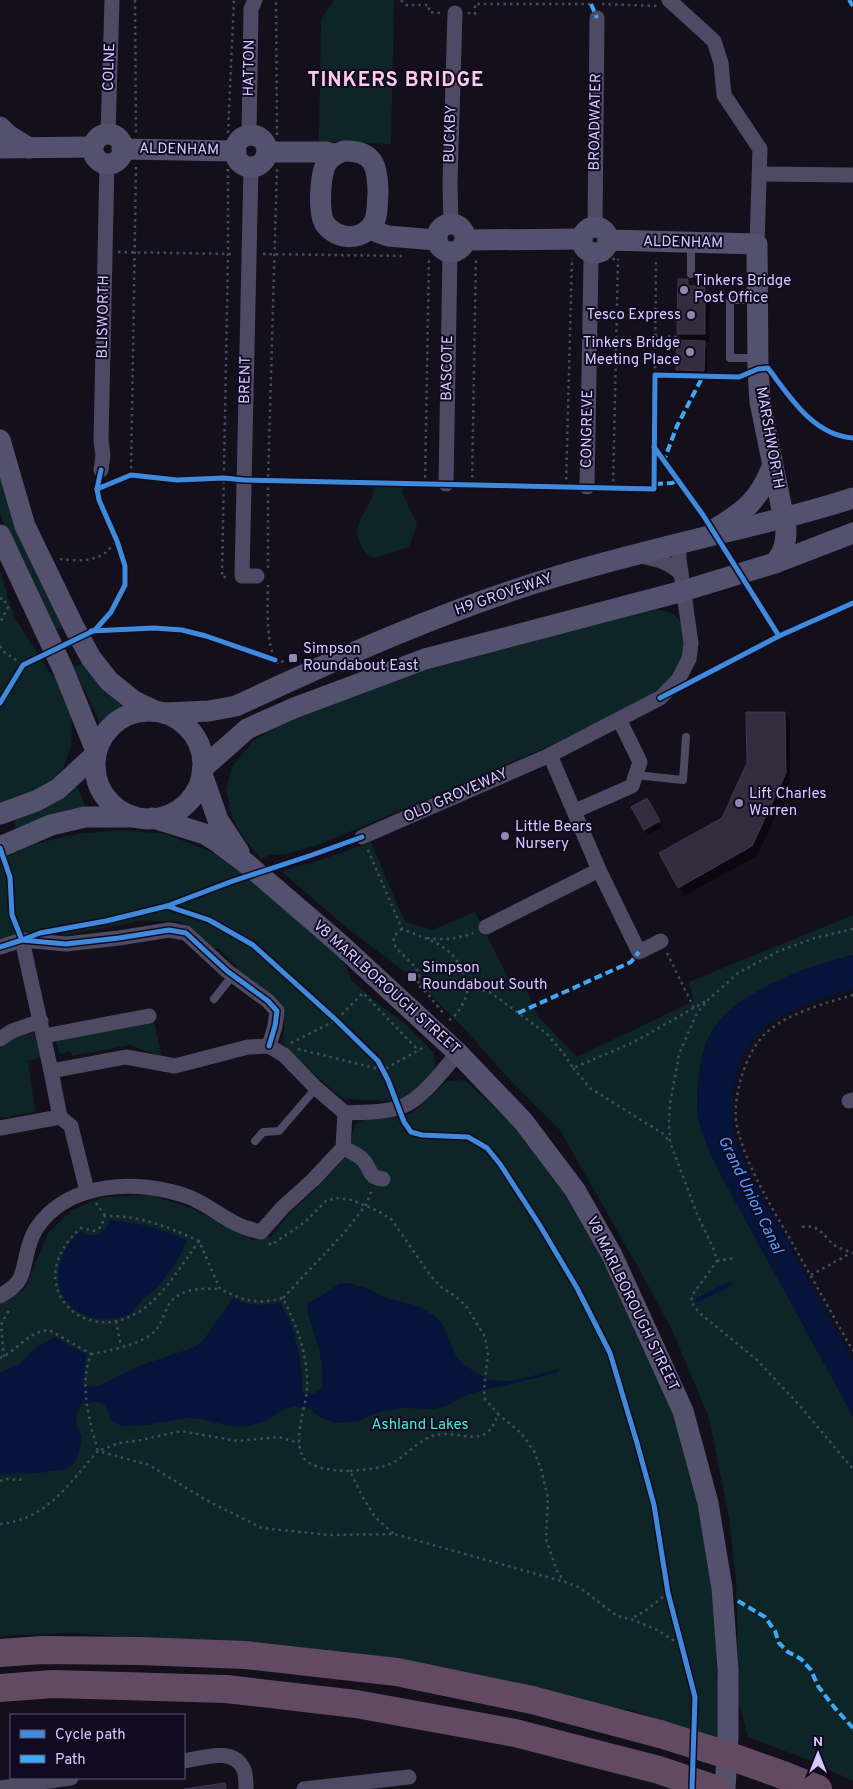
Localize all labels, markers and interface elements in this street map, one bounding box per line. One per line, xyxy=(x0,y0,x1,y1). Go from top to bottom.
street label: HATTON xyxy=(240,39,260,97)
street label: COLNE xyxy=(100,43,120,91)
district label: TINKERS BRIDGE xyxy=(307,68,485,94)
street label: BROADWATER xyxy=(586,73,606,171)
street label: BUCKBY xyxy=(440,104,462,163)
street label: ALDENHAM xyxy=(139,140,219,160)
street label: ALDENHAM xyxy=(643,233,723,253)
place label: Tinkers Bridge Post Office xyxy=(694,272,791,308)
street label: BLISWORTH xyxy=(94,275,114,359)
marker: Tinkers Bridge Post Office xyxy=(678,284,690,296)
place label: Tesco Express xyxy=(587,306,681,325)
marker: Tesco Express xyxy=(685,309,697,321)
place label: Tinkers Bridge Meeting Place xyxy=(583,334,680,370)
street label: BASCOTE xyxy=(438,335,458,401)
marker: Tinkers Bridge Meeting Place xyxy=(684,346,696,358)
street label: BRENT xyxy=(236,356,256,404)
street label: MARSHWORTH xyxy=(751,386,787,490)
street label: CONGREVE xyxy=(578,390,598,468)
street label: H9 GROVEWAY xyxy=(453,569,556,621)
place label: Simpson Roundabout East xyxy=(303,640,419,676)
marker: Simpson Roundabout East xyxy=(287,652,299,664)
street label: OLD GROVEWAY xyxy=(401,764,511,828)
place label: Lift Charles Warren xyxy=(749,785,826,821)
marker: Lift Charles Warren xyxy=(733,797,745,809)
place label: Little Bears Nursery xyxy=(515,818,592,854)
marker: Little Bears Nursery xyxy=(499,830,511,842)
street label: V8 MARLBOROUGH STREET xyxy=(308,917,464,1059)
place label: Simpson Roundabout South xyxy=(422,959,548,995)
marker: Simpson Roundabout South xyxy=(406,971,418,983)
water label: Grand Union Canal xyxy=(713,1133,788,1258)
street label: V8 MARLBOROUGH STREET xyxy=(581,1214,683,1394)
park label: Ashland Lakes xyxy=(372,1416,468,1435)
legend xyxy=(10,1714,185,1779)
text: Cycle path xyxy=(55,1726,126,1745)
north arrow xyxy=(793,1729,843,1779)
text: N xyxy=(813,1734,823,1751)
text: Path xyxy=(55,1751,86,1770)

